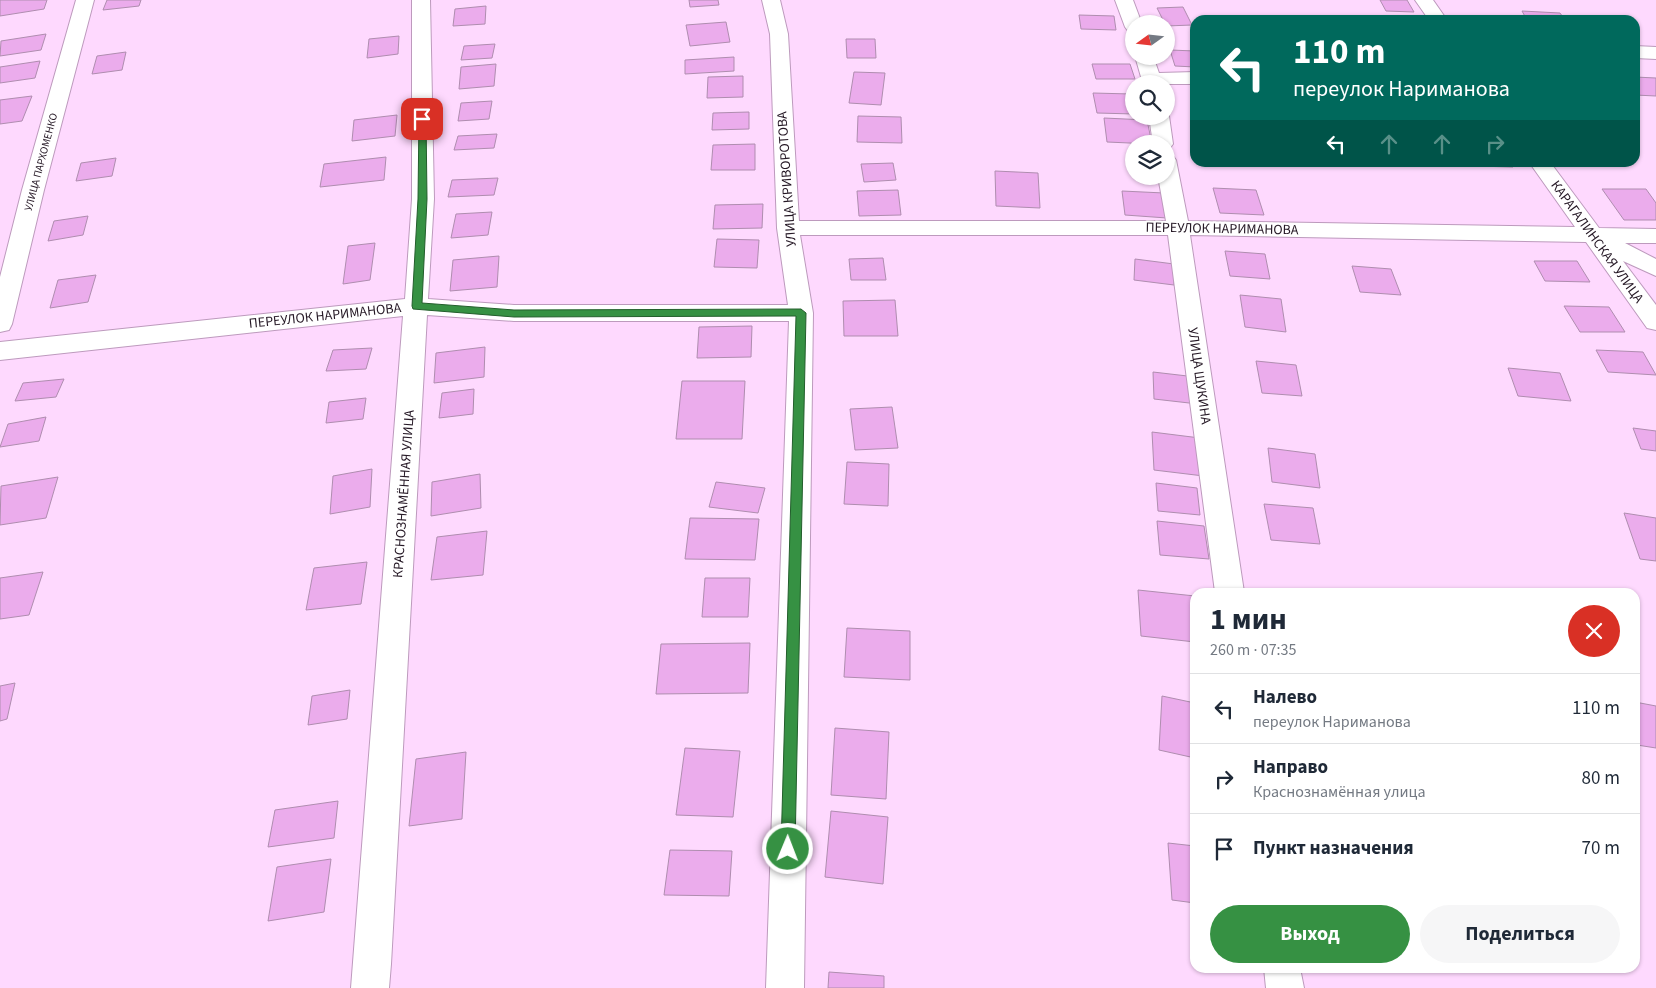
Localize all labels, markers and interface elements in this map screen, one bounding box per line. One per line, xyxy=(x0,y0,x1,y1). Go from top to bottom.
north arrow xyxy=(1125,15,1175,65)
map controls xyxy=(1125,15,1175,185)
text: 110 m xyxy=(1293,27,1385,77)
icon: left xyxy=(1210,35,1275,100)
text: переулок Нариманова xyxy=(1293,73,1510,105)
button: search xyxy=(1125,75,1175,125)
pin xyxy=(401,98,443,140)
icon: arrive xyxy=(408,105,436,133)
street label: УЛИЦА КРИВОРОТОВА xyxy=(772,110,802,247)
street label: УЛИЦА ПАРХОМЕНКО xyxy=(21,111,61,213)
icon: left xyxy=(1322,130,1350,158)
icon: ahead xyxy=(1375,130,1403,158)
icon: ahead xyxy=(1428,130,1456,158)
icon: right xyxy=(1481,130,1509,158)
button: layers xyxy=(1125,135,1175,185)
street label: КАРАГАЛИНСКАЯ УЛИЦА xyxy=(1546,177,1649,308)
street label: ПЕРЕУЛОК НАРИМАНОВА xyxy=(1145,218,1299,240)
street label: ПЕРЕУЛОК НАРИМАНОВА xyxy=(248,298,402,334)
street label: УЛИЦА ЩУКИНА xyxy=(1182,326,1216,426)
street label: КРАСНОЗНАМЁННАЯ УЛИЦА xyxy=(388,409,420,579)
text: 1 мин xyxy=(1210,598,1287,641)
button: close xyxy=(1568,605,1620,657)
text: 260 m · 07:35 xyxy=(1210,639,1297,661)
text: Налево xyxy=(1253,684,1317,711)
icon: left xyxy=(1210,695,1238,723)
text: 110 m xyxy=(1572,695,1620,722)
text: переулок Нариманова xyxy=(1253,711,1411,733)
text: Направо xyxy=(1253,754,1328,781)
icon: right xyxy=(1210,765,1238,793)
text: 80 m xyxy=(1582,765,1620,792)
text: Краснознамённая улица xyxy=(1253,781,1426,803)
position arrow xyxy=(761,822,813,874)
icon: arrive xyxy=(1210,835,1238,863)
text: Пункт назначения xyxy=(1253,835,1414,862)
text: 70 m xyxy=(1582,835,1620,862)
button: Выход xyxy=(1210,905,1410,963)
button: Поделиться xyxy=(1420,905,1620,963)

